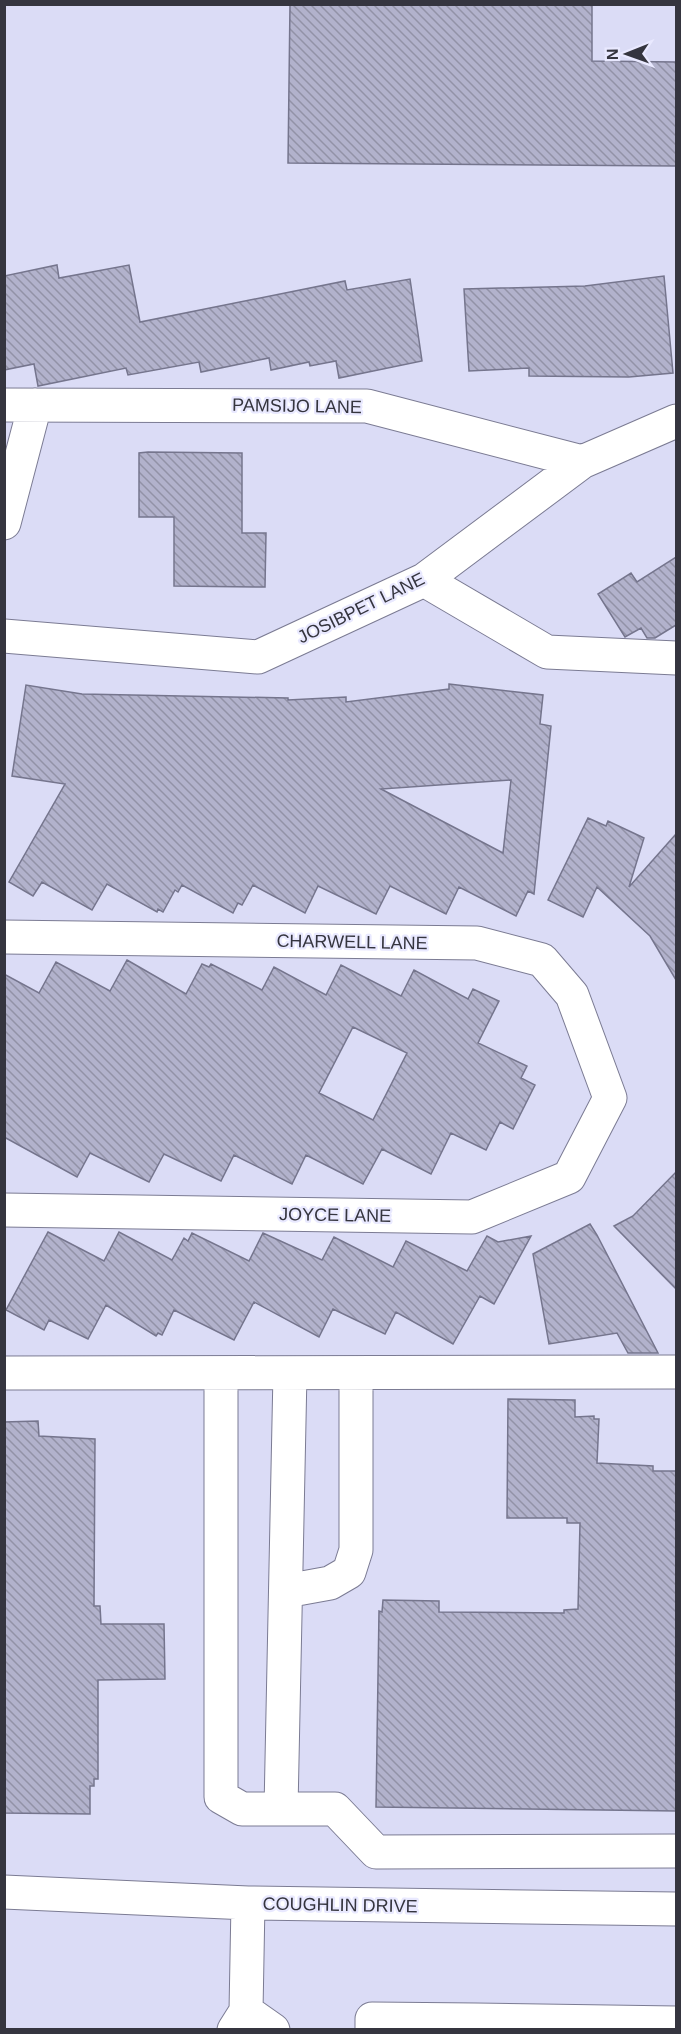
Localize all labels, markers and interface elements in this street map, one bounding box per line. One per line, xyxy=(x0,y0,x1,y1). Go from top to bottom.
north arrow xyxy=(597,24,657,84)
text: N xyxy=(604,48,621,60)
street label: PAMSIJO LANE xyxy=(232,395,362,417)
street label: JOSIBPET LANE xyxy=(294,569,428,647)
street label: CHARWELL LANE xyxy=(276,931,428,953)
street label: JOYCE LANE xyxy=(279,1204,391,1226)
street label: COUGHLIN DRIVE xyxy=(262,1894,418,1916)

